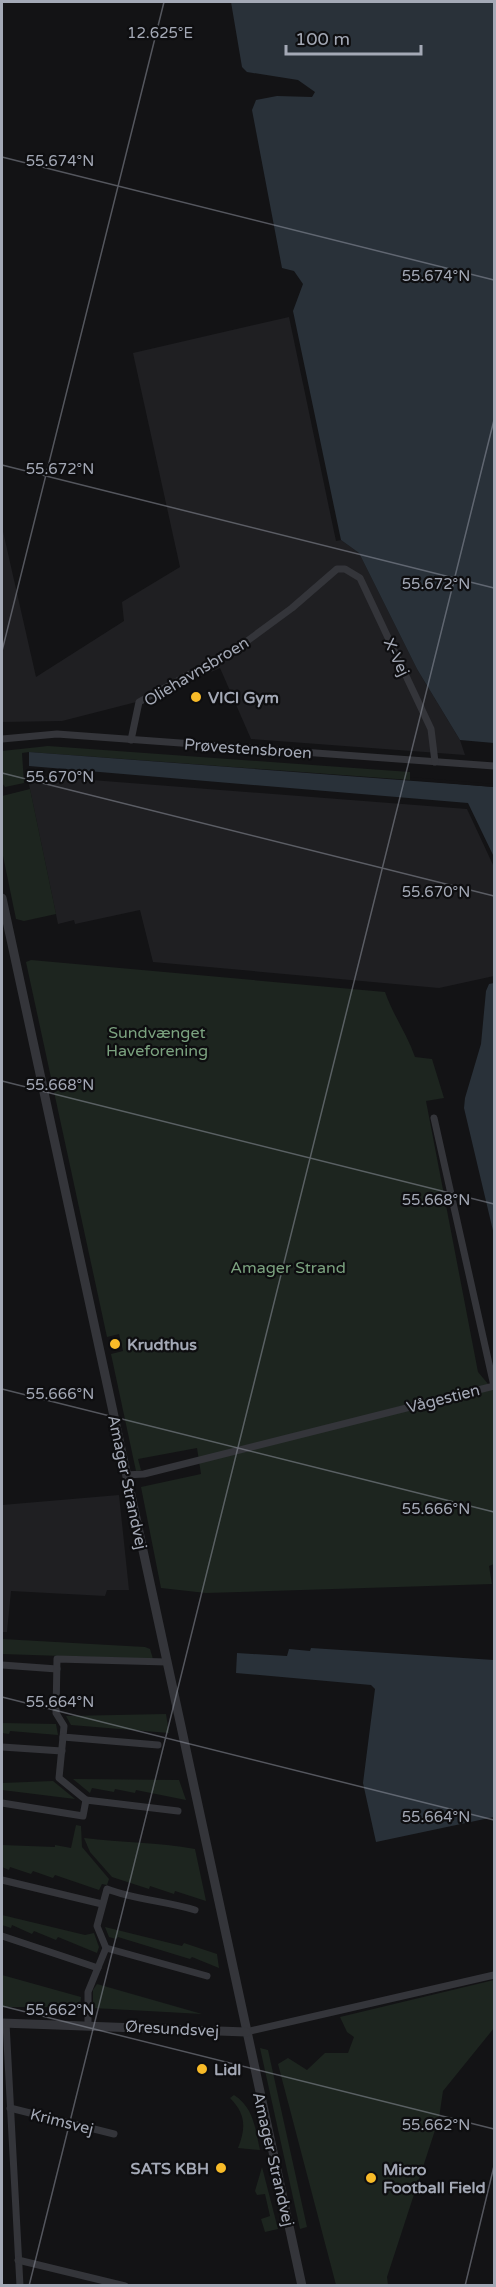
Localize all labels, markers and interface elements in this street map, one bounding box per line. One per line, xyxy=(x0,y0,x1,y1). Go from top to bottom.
scale bar xyxy=(286,18,421,56)
text: 12.625°E xyxy=(127,24,193,42)
text: 100 m xyxy=(295,28,350,50)
text: 55.674°N xyxy=(26,152,94,170)
text: 55.674°N xyxy=(402,267,470,285)
text: 55.672°N xyxy=(26,460,94,478)
text: 55.672°N xyxy=(402,575,470,593)
street label: Oliehavnsbroen xyxy=(140,633,253,711)
street label: X-Vej xyxy=(379,635,414,680)
place label: VICI Gym xyxy=(208,688,279,708)
marker: VICI Gym xyxy=(189,690,203,704)
street label: Prøvestensbroen xyxy=(183,735,313,763)
text: 55.670°N xyxy=(26,768,94,786)
text: 55.670°N xyxy=(402,883,470,901)
park label: Sundvænget Haveforening xyxy=(106,1023,208,1061)
text: 55.668°N xyxy=(26,1076,94,1094)
text: 55.668°N xyxy=(402,1191,470,1209)
park label: Amager Strand xyxy=(230,1258,346,1278)
place label: Krudthus xyxy=(127,1335,197,1355)
marker: Krudthus xyxy=(108,1337,122,1351)
street label: Vågestien xyxy=(404,1380,482,1418)
text: 55.666°N xyxy=(26,1385,94,1403)
street label: Amager Strandvej xyxy=(103,1413,151,1551)
text: 55.666°N xyxy=(402,1500,470,1518)
text: 55.664°N xyxy=(26,1693,94,1711)
text: 55.664°N xyxy=(402,1808,470,1826)
text: 55.662°N xyxy=(26,2001,94,2019)
street label: Øresundsvej xyxy=(124,2017,219,2041)
place label: Lidl xyxy=(214,2060,241,2080)
marker: Lidl xyxy=(195,2062,209,2076)
street label: Amager Strandvej xyxy=(248,2090,298,2228)
street label: Krimsvej xyxy=(28,2104,96,2139)
text: 55.662°N xyxy=(402,2116,470,2134)
place label: SATS KBH xyxy=(131,2159,209,2179)
place label: Micro Football Field xyxy=(383,2160,485,2198)
marker: SATS KBH xyxy=(214,2161,228,2175)
marker: Micro Football Field xyxy=(364,2171,378,2185)

